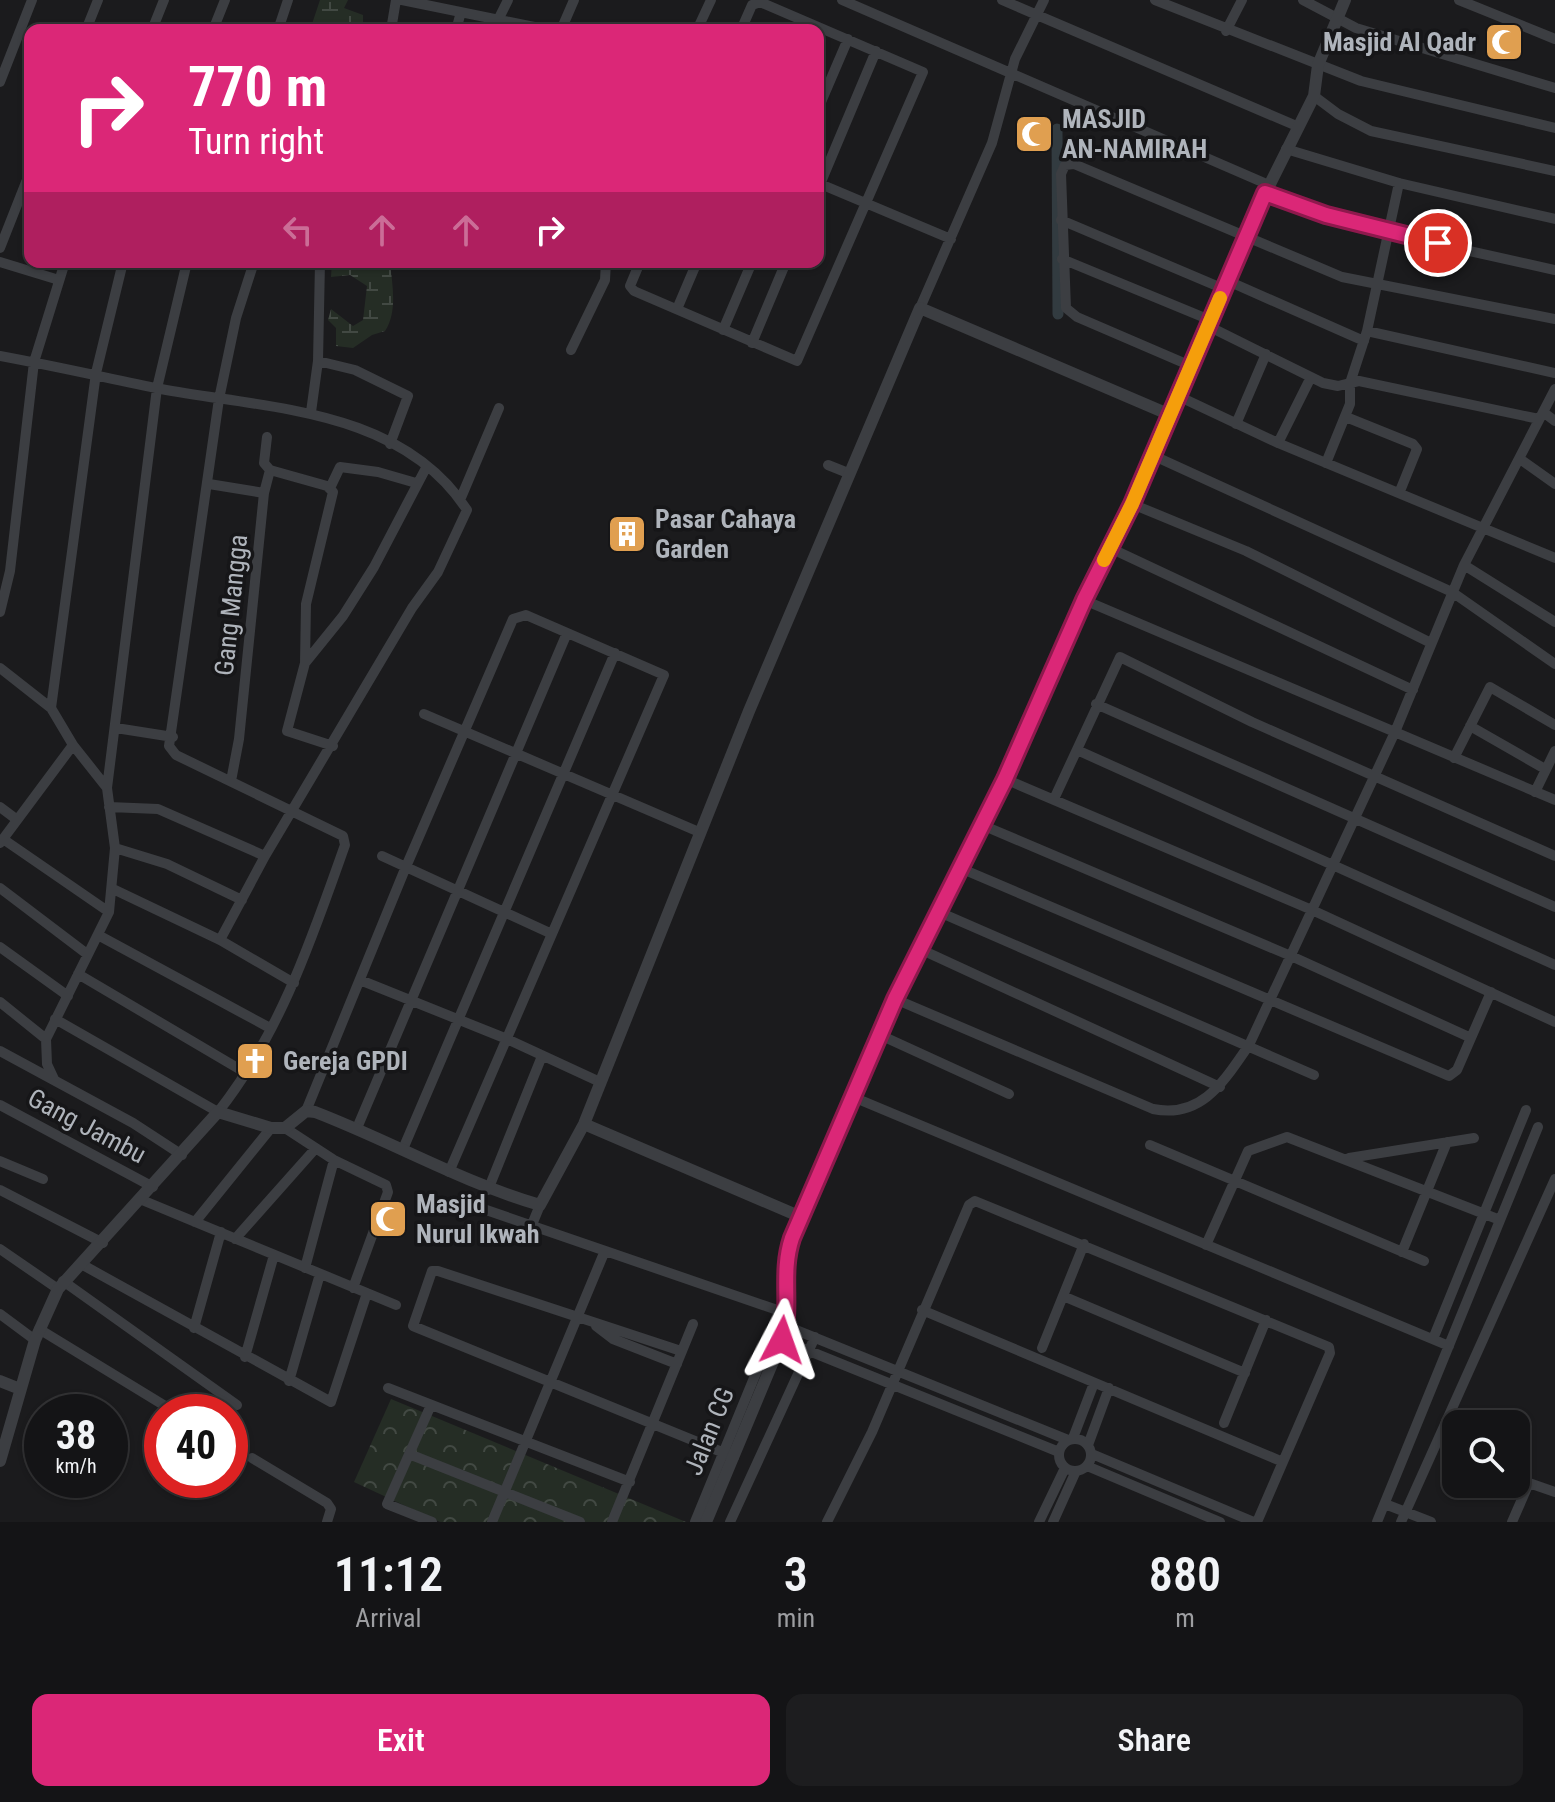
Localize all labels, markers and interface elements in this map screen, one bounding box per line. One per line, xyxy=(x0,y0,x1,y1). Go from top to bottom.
mosque icon: Masjid Al Qadr xyxy=(1483,21,1525,63)
place label: Masjid Al Qadr xyxy=(1323,27,1476,57)
text: 770 m xyxy=(188,54,327,120)
icon: right xyxy=(56,56,160,160)
place label: MASJID AN-NAMIRAH xyxy=(1062,104,1207,164)
mosque icon: MASJID AN-NAMIRAH xyxy=(1013,113,1055,155)
text: Turn right xyxy=(188,121,324,163)
icon: left xyxy=(276,208,320,252)
icon: ahead xyxy=(360,208,404,252)
icon: ahead xyxy=(444,208,488,252)
icon: right xyxy=(528,208,572,252)
pin xyxy=(1404,209,1472,277)
icon: arrive xyxy=(1416,221,1460,265)
place label: Pasar Cahaya Garden xyxy=(655,504,796,564)
building icon: Pasar Cahaya Garden xyxy=(606,513,648,555)
street label: Gang Mangga xyxy=(209,533,253,677)
church icon: Gereja GPDI xyxy=(234,1040,276,1082)
place label: Gereja GPDI xyxy=(283,1046,408,1076)
street label: Gang Jambu xyxy=(23,1082,151,1170)
place label: Masjid Nurul Ikwah xyxy=(416,1189,540,1249)
mosque icon: Masjid Nurul Ikwah xyxy=(367,1198,409,1240)
position arrow xyxy=(740,1298,824,1382)
street label: Jalan CG xyxy=(678,1383,740,1479)
speed limit sign: 40 xyxy=(144,1394,248,1498)
map controls xyxy=(1442,1410,1530,1498)
button: search xyxy=(1442,1410,1530,1498)
text: 38 xyxy=(56,1412,96,1459)
text: km/h xyxy=(55,1454,97,1478)
text: 11:12 xyxy=(334,1546,443,1603)
text: 3 xyxy=(784,1546,808,1603)
text: 880 xyxy=(1149,1546,1221,1603)
text: Arrival xyxy=(355,1603,422,1633)
text: min xyxy=(777,1603,815,1633)
text: m xyxy=(1175,1603,1195,1633)
button: Exit xyxy=(32,1694,770,1786)
button: Share xyxy=(786,1694,1523,1786)

